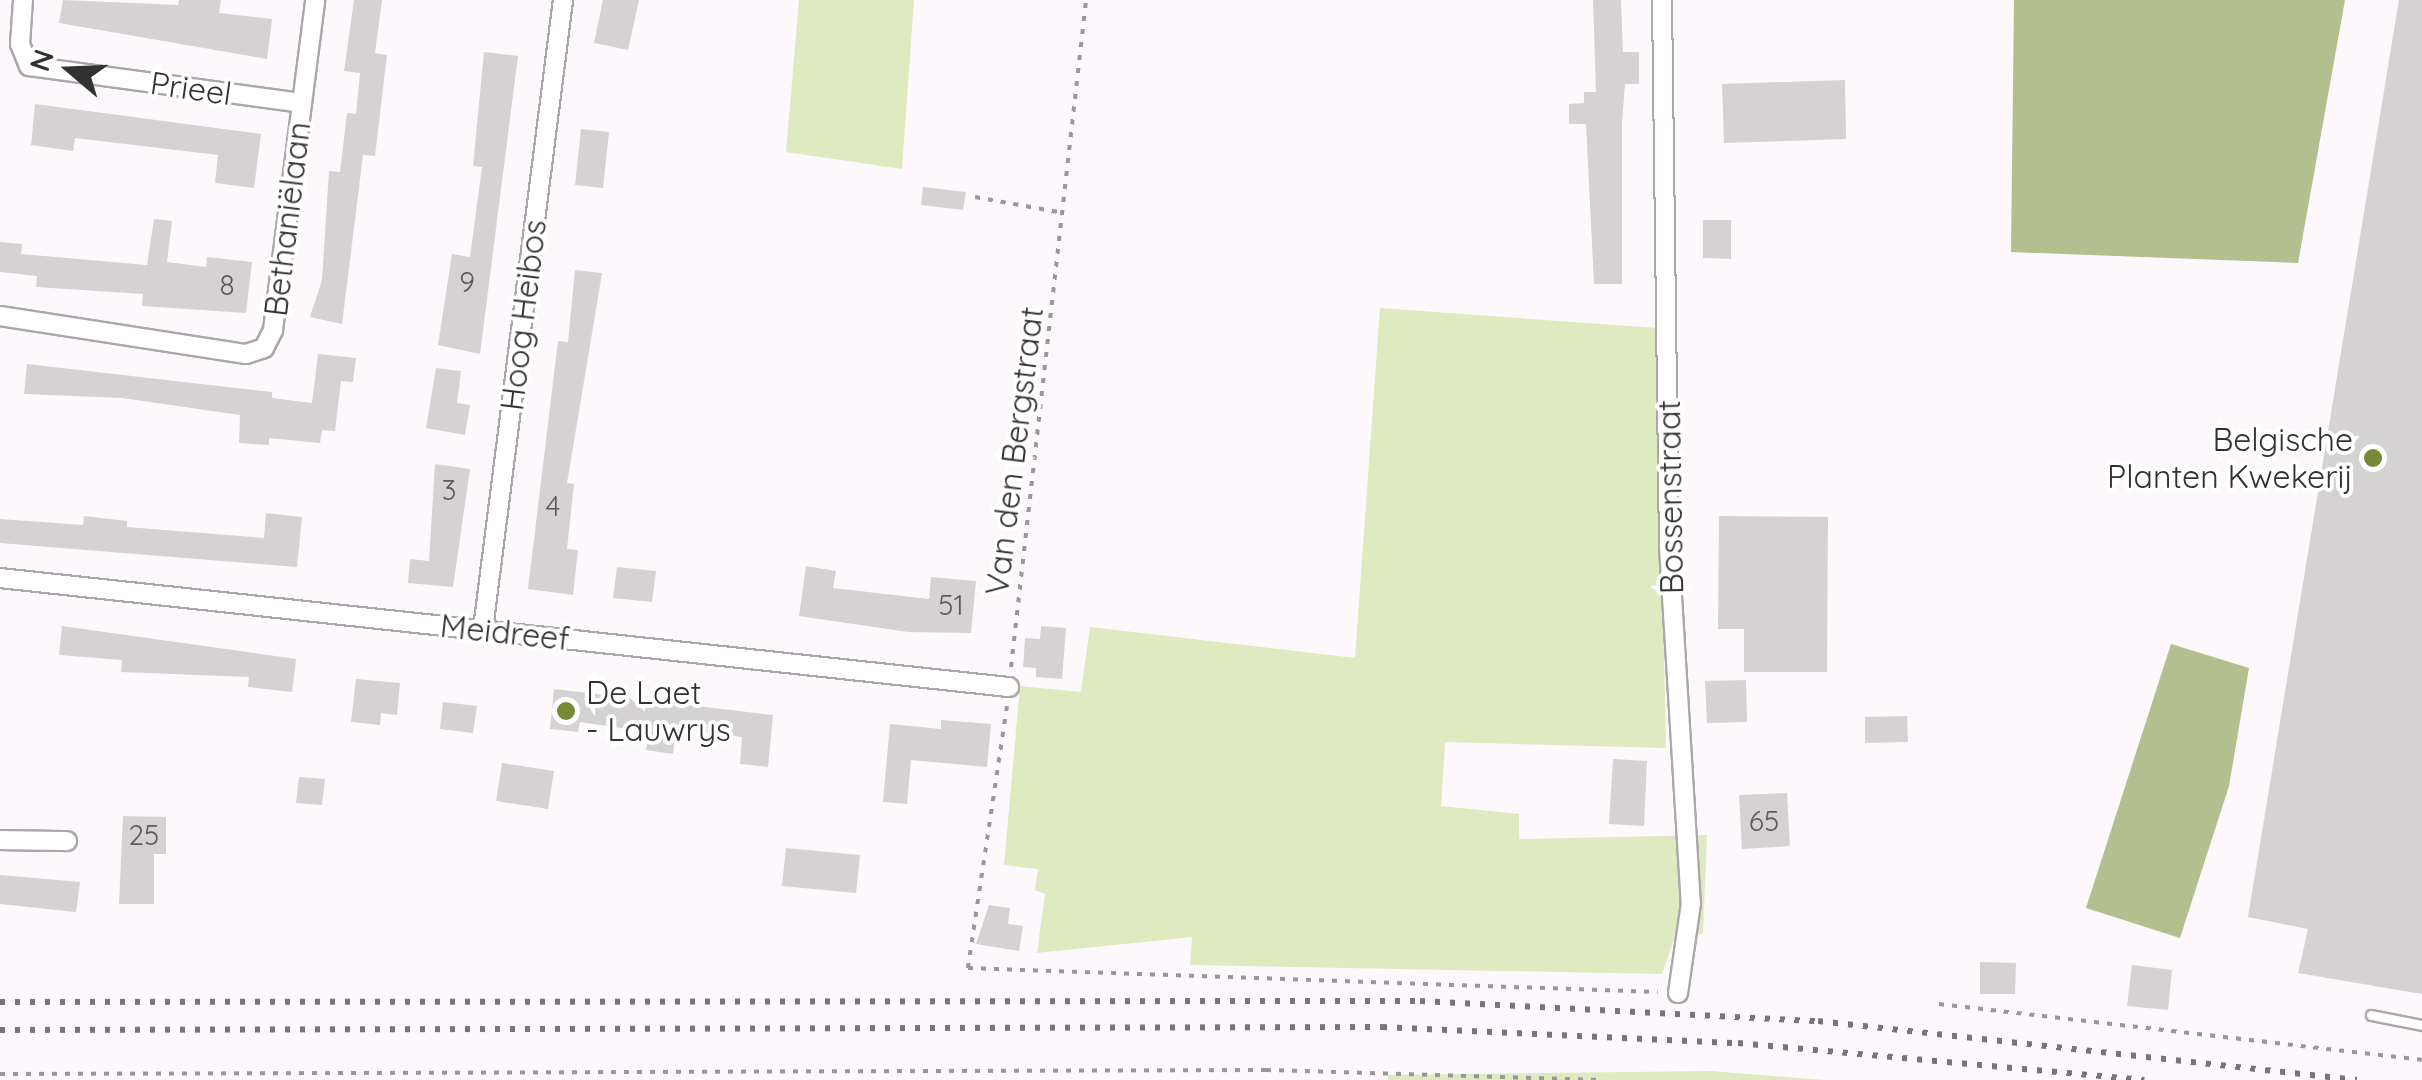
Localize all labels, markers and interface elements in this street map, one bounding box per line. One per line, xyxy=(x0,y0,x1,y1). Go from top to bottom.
north arrow xyxy=(20,20,120,120)
text: N xyxy=(21,45,61,76)
street label: Prieel xyxy=(148,63,234,113)
street label: Bethaniëlaan xyxy=(256,120,318,318)
street label: Hoog Heibos xyxy=(492,217,554,413)
house number: 9 xyxy=(459,265,475,299)
house number: 8 xyxy=(219,268,235,302)
street label: Van den Bergstraat xyxy=(977,305,1051,597)
street label: Bossenstraat xyxy=(1649,399,1691,595)
place label: Belgische Planten Kwekerij xyxy=(2107,421,2353,496)
marker: Belgische Planten Kwekerij xyxy=(2362,447,2384,469)
house number: 3 xyxy=(442,473,456,507)
house number: 4 xyxy=(546,489,560,523)
house number: 51 xyxy=(938,588,964,622)
street label: Meidreef xyxy=(438,606,572,658)
place label: De Laet - Lauwrys xyxy=(586,674,731,749)
marker: De Laet - Lauwrys xyxy=(555,700,577,722)
house number: 65 xyxy=(1749,804,1779,838)
house number: 25 xyxy=(129,818,159,852)

